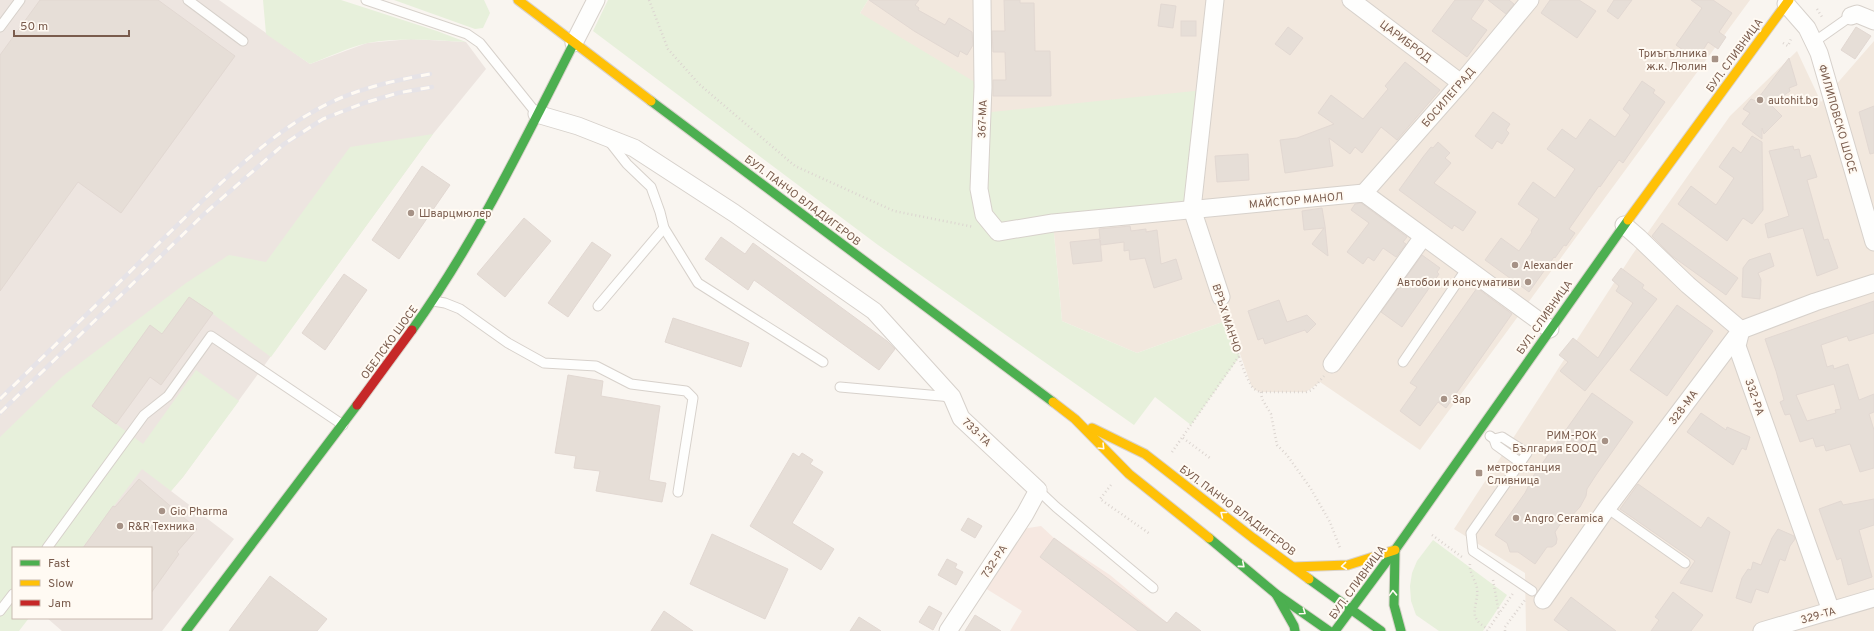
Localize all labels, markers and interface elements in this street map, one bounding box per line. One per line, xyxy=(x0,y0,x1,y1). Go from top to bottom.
scale bar xyxy=(14,12,129,38)
street label: БУЛ. СЛИВНИЦА xyxy=(1703,16,1766,95)
street label: ЦАРИБРОД xyxy=(1377,18,1434,66)
text: 50 m xyxy=(20,19,48,35)
place label: Триъгълника ж.к. Люлин xyxy=(1638,47,1707,74)
marker: Триъгълника ж.к. Люлин xyxy=(1710,54,1720,64)
street label: ФИЛИПОВСКО ШОСЕ xyxy=(1815,63,1859,176)
street label: БОСИЛЕГРАД xyxy=(1419,65,1479,130)
place label: autohit.bg xyxy=(1768,94,1818,108)
marker: autohit.bg xyxy=(1755,95,1765,105)
street label: 367-МА xyxy=(975,99,991,139)
street label: БУЛ. ПАНЧО ВЛАДИГЕРОВ xyxy=(741,152,863,249)
street label: МАЙСТОР МАНОЛ xyxy=(1248,189,1344,212)
place label: Шварцмюлер xyxy=(419,207,491,221)
marker: Шварцмюлер xyxy=(406,208,416,218)
place label: Alexander xyxy=(1523,259,1574,273)
marker: Alexander xyxy=(1510,260,1520,270)
place label: Автобои и консумативи xyxy=(1397,276,1520,290)
marker: Автобои и консумативи xyxy=(1523,277,1533,287)
street label: БУЛ. СЛИВНИЦА xyxy=(1514,278,1576,358)
street label: ВРЪХ МАНЧО xyxy=(1208,282,1244,354)
street label: ОБЕЛСКО ШОСЕ xyxy=(358,303,421,382)
street label: 332-РА xyxy=(1741,377,1767,418)
street label: 328-МА xyxy=(1666,387,1702,428)
place label: Зар xyxy=(1452,393,1471,407)
marker: Зар xyxy=(1439,394,1449,404)
street label: 733-ТА xyxy=(959,415,994,450)
place label: РИМ-РОК България ЕООД xyxy=(1512,429,1597,456)
marker: РИМ-РОК България ЕООД xyxy=(1600,436,1610,446)
one-way arrow xyxy=(1097,442,1105,450)
place label: метростанция Сливница xyxy=(1487,461,1561,488)
street label: БУЛ. ПАНЧО ВЛАДИГЕРОВ xyxy=(1176,462,1298,559)
marker: метростанция Сливница xyxy=(1474,468,1484,478)
place label: Gio Pharma xyxy=(170,505,228,519)
marker: Gio Pharma xyxy=(157,506,167,516)
one-way arrow xyxy=(1220,512,1227,519)
place label: Angro Ceramica xyxy=(1524,512,1604,526)
marker: Angro Ceramica xyxy=(1511,513,1521,523)
place label: R&R Техника xyxy=(128,520,195,534)
marker: R&R Техника xyxy=(115,521,125,531)
street label: 732-РА xyxy=(979,542,1011,581)
street label: БУЛ. СЛИВНИЦА xyxy=(1326,543,1389,622)
legend xyxy=(12,547,152,619)
text: Fast xyxy=(48,556,70,572)
one-way arrow xyxy=(1237,560,1244,567)
one-way arrow xyxy=(1341,561,1347,570)
text: Slow xyxy=(48,576,74,592)
one-way arrow xyxy=(1389,590,1398,596)
text: Jam xyxy=(48,596,71,612)
street label: 329-ТА xyxy=(1799,604,1838,628)
one-way arrow xyxy=(1298,607,1305,614)

